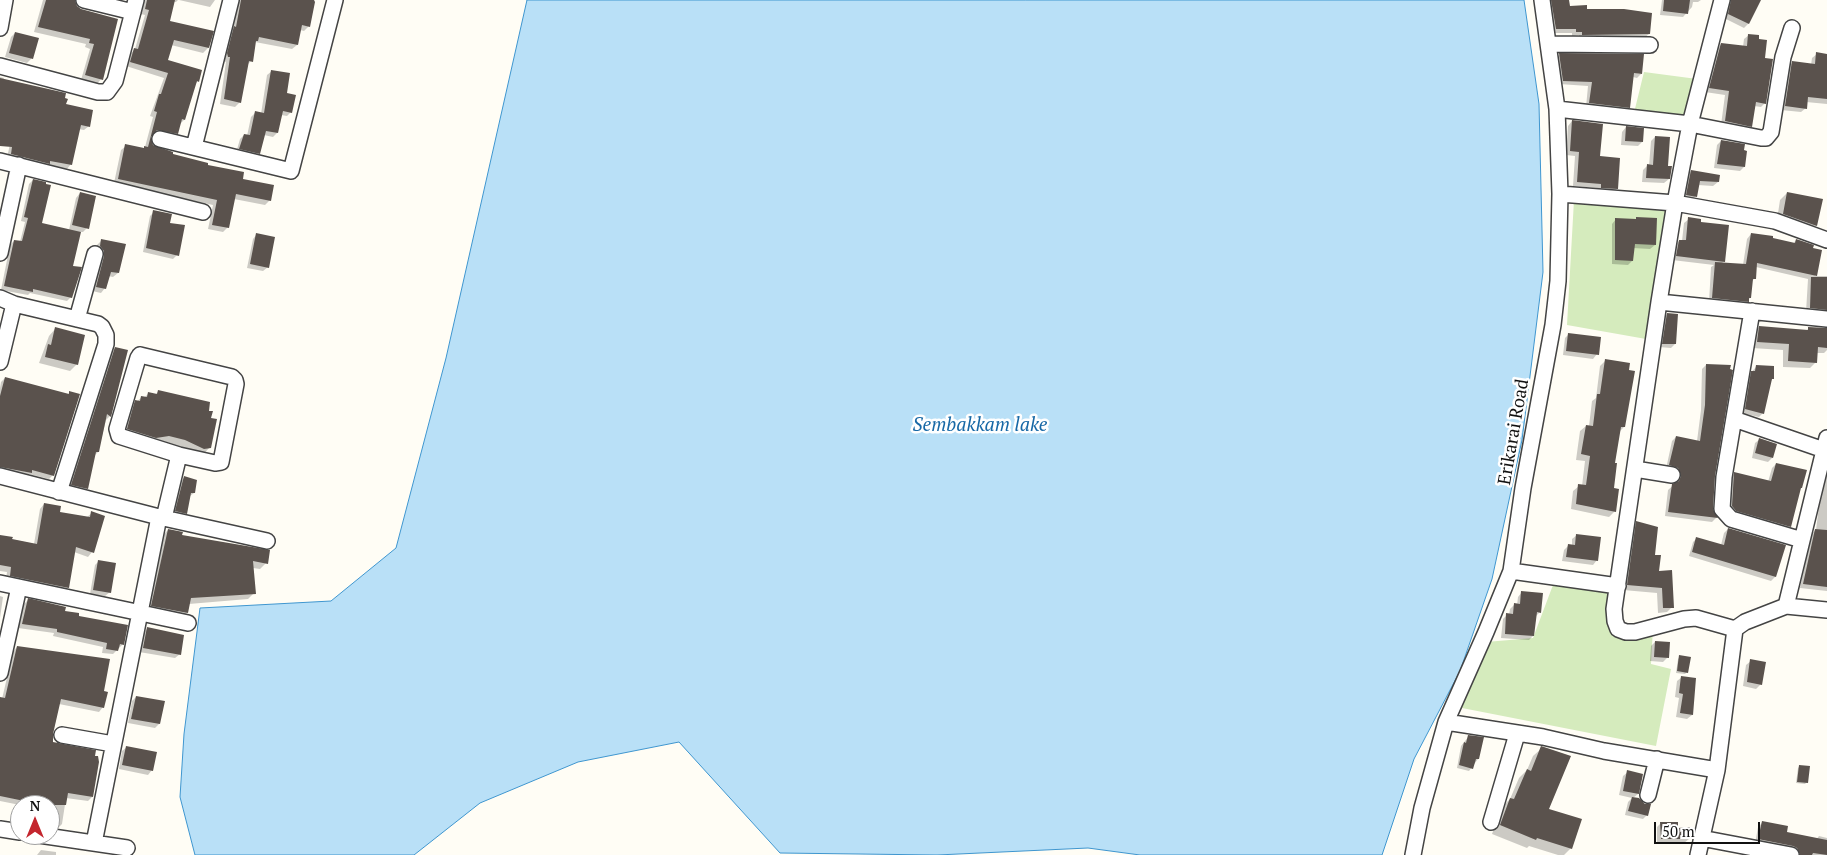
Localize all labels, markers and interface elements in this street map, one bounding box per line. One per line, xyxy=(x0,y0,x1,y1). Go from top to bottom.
street label: Erikarai Road xyxy=(1494,377,1534,487)
water label: Sembakkam lake xyxy=(913,415,1047,437)
north arrow xyxy=(10,795,60,845)
text: N xyxy=(30,796,40,815)
scale bar xyxy=(1657,812,1763,844)
text: 50 m xyxy=(1662,821,1695,841)

